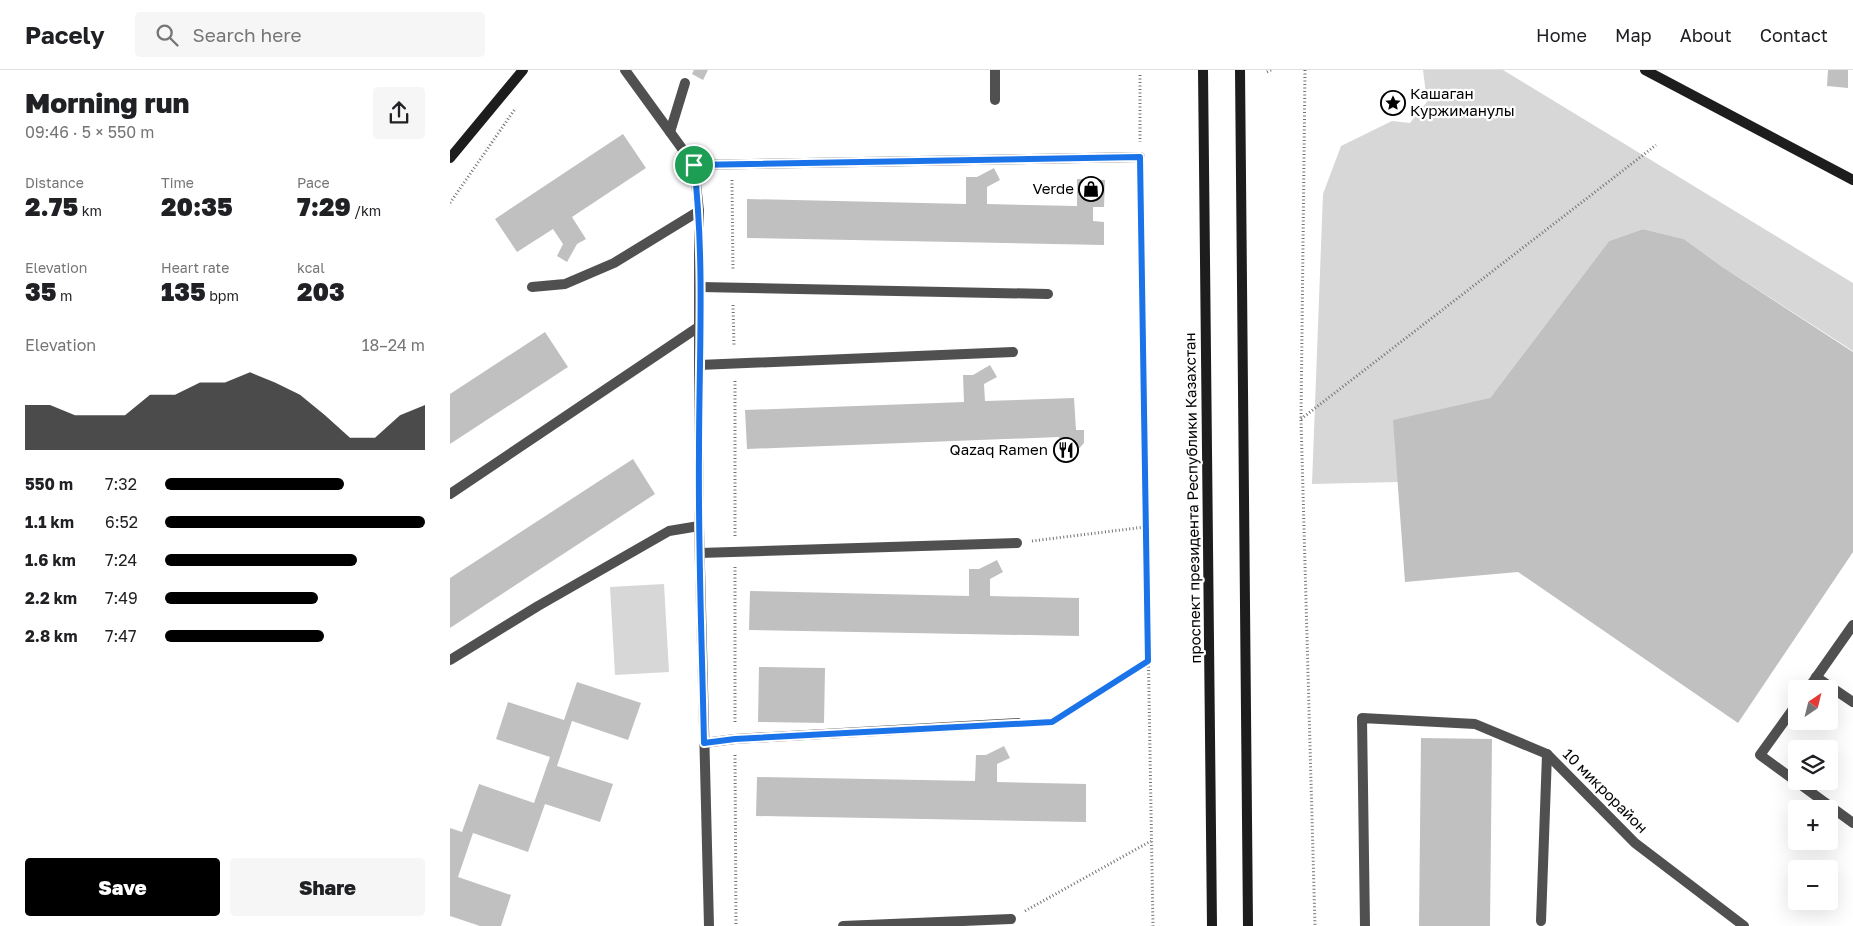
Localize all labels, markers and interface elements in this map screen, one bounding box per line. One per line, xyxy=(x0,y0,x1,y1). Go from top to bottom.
search box xyxy=(135,12,485,57)
text: Pacely xyxy=(25,20,105,49)
icon: search xyxy=(153,21,181,49)
text: Search here xyxy=(193,23,301,46)
text: Home xyxy=(1536,24,1587,46)
text: Map xyxy=(1615,24,1652,46)
text: About xyxy=(1680,24,1732,46)
text: Contact xyxy=(1760,24,1828,46)
place label: Кашаган Куржиманулы xyxy=(1410,84,1515,119)
text: Morning run xyxy=(25,86,189,119)
button: share xyxy=(373,87,425,139)
place icon: Кашаган Куржиманулы xyxy=(1380,90,1406,116)
text: 09:46 · 5 × 550 m xyxy=(25,122,154,142)
pin xyxy=(673,144,715,186)
icon: arrive xyxy=(680,151,708,179)
text: Distance xyxy=(25,174,84,191)
text: Time xyxy=(161,174,194,191)
text: Pace xyxy=(297,174,330,191)
shop icon: Verde xyxy=(1078,176,1104,202)
place label: Verde xyxy=(1033,179,1074,197)
text: 2.75 xyxy=(25,191,78,222)
text: 20:35 xyxy=(161,191,233,222)
text: 7:29 xyxy=(297,191,351,222)
text: km xyxy=(78,202,102,219)
text: /km xyxy=(351,202,381,219)
text: Elevation xyxy=(25,259,87,276)
text: Heart rate xyxy=(161,259,229,276)
text: kcal xyxy=(297,259,325,276)
text: 35 xyxy=(25,276,57,307)
text: 135 xyxy=(161,276,206,307)
text: 203 xyxy=(297,276,345,307)
text: m xyxy=(57,287,72,304)
text: bpm xyxy=(206,287,239,304)
street label: проспект президента Республики Казахстан xyxy=(1180,332,1204,664)
text: Elevation xyxy=(25,335,96,355)
text: 18–24 m xyxy=(362,335,425,355)
restaurant icon: Qazaq Ramen xyxy=(1053,437,1079,463)
place label: Qazaq Ramen xyxy=(950,440,1048,458)
text: 550 m xyxy=(25,474,73,494)
text: 7:32 xyxy=(105,474,137,494)
text: 1.1 km xyxy=(25,512,74,532)
text: 6:52 xyxy=(105,512,138,532)
text: 1.6 km xyxy=(25,550,76,570)
text: 7:24 xyxy=(105,550,137,570)
text: 2.2 km xyxy=(25,588,77,608)
text: 7:49 xyxy=(105,588,138,608)
text: 2.8 km xyxy=(25,626,77,646)
text: 7:47 xyxy=(105,626,137,646)
north arrow xyxy=(1788,680,1838,730)
map controls xyxy=(1788,680,1838,910)
button: layers xyxy=(1788,740,1838,790)
street label: 10 микрорайон xyxy=(1560,744,1652,836)
button: + xyxy=(1788,800,1838,850)
button: Save xyxy=(25,858,220,916)
button: Share xyxy=(230,858,425,916)
button: − xyxy=(1788,860,1838,910)

